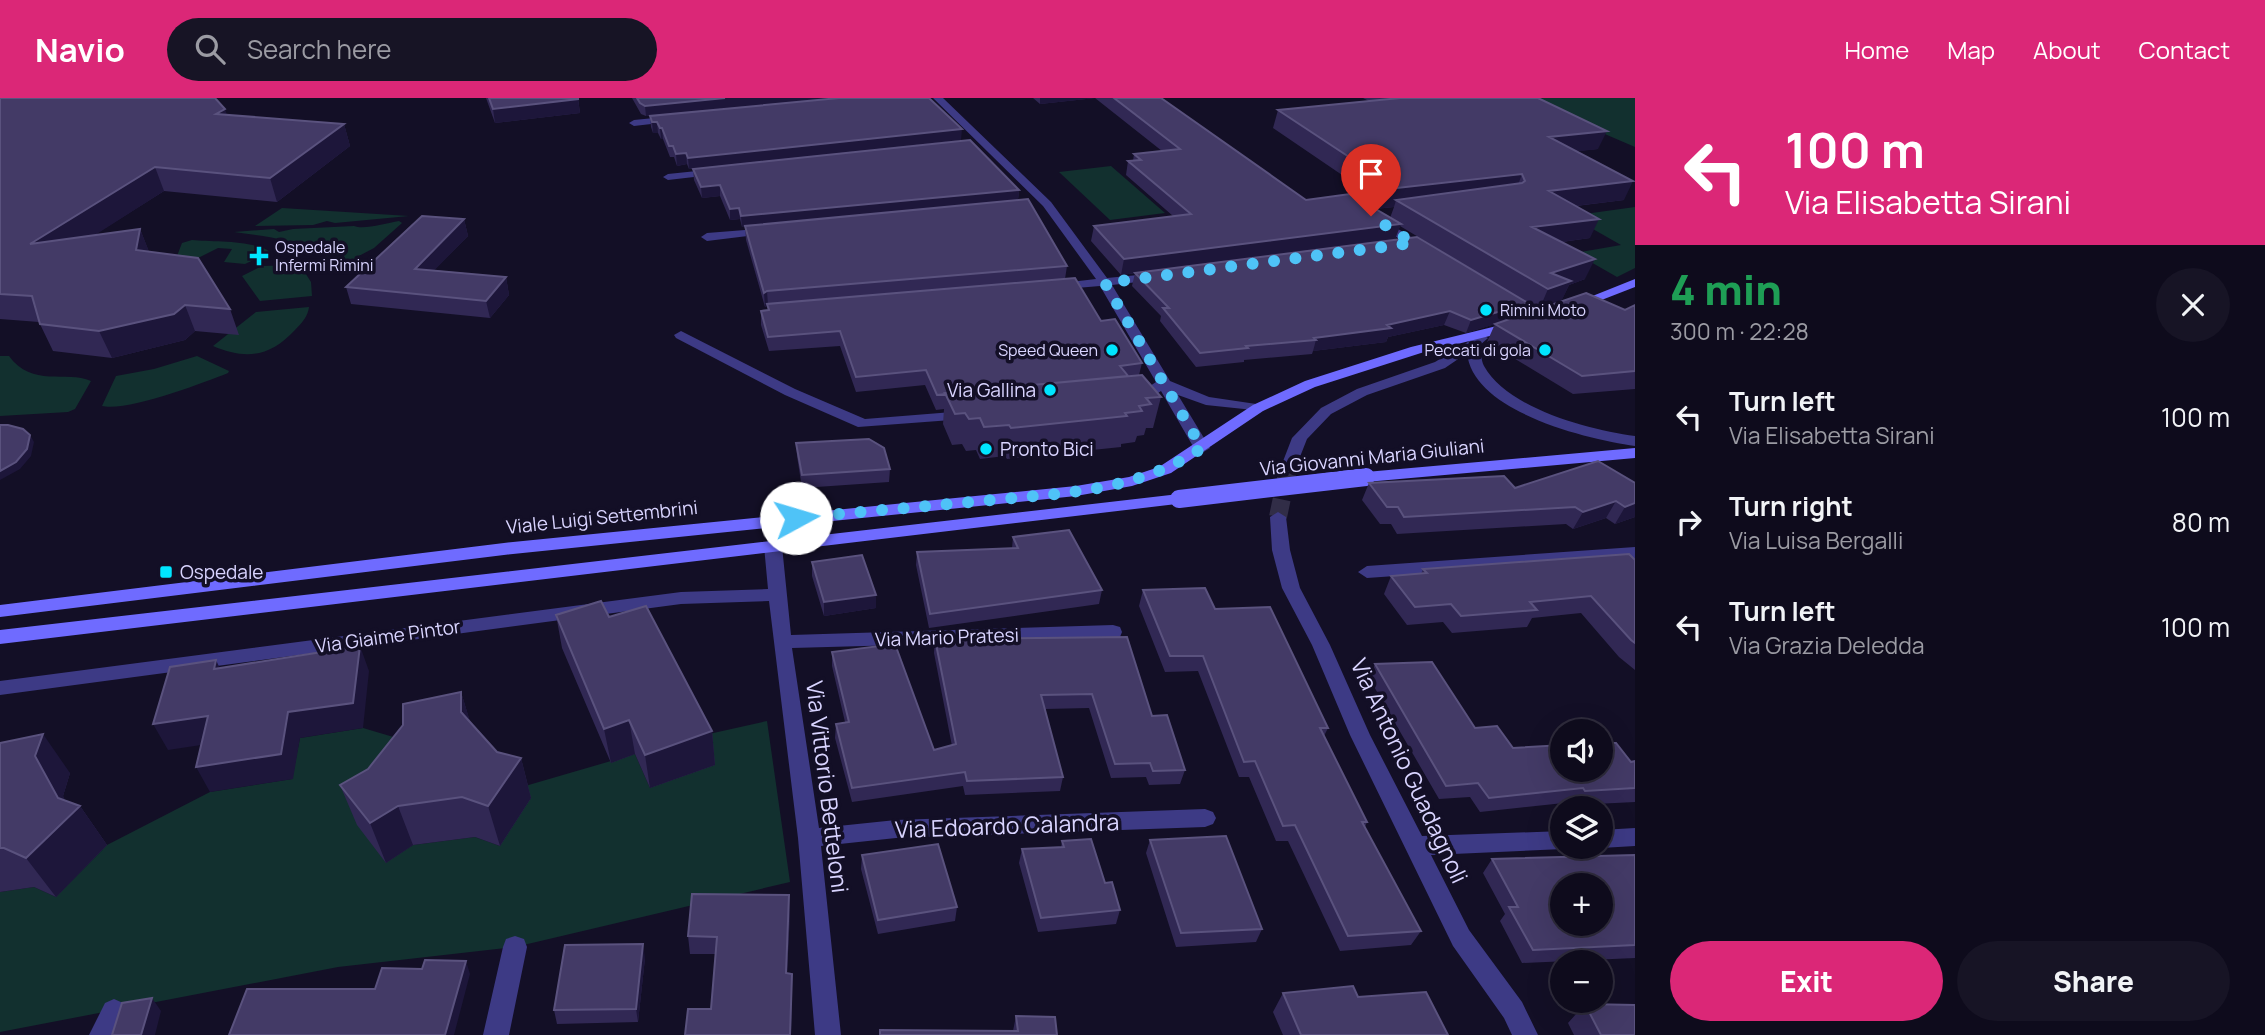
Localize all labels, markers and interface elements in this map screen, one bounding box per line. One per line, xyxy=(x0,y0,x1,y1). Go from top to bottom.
search box xyxy=(167,18,657,81)
text: Navio xyxy=(35,27,125,72)
icon: search xyxy=(191,30,229,68)
text: Search here xyxy=(247,31,391,67)
text: Home xyxy=(1844,33,1909,66)
text: Map xyxy=(1947,33,1995,66)
text: About xyxy=(2033,33,2101,66)
text: Contact xyxy=(2139,33,2230,66)
text: 100 m xyxy=(1785,116,1925,183)
icon: left xyxy=(1670,126,1761,217)
pin xyxy=(1341,144,1401,216)
icon: arrive xyxy=(1352,155,1390,193)
text: Via Elisabetta Sirani xyxy=(1785,180,2071,224)
place label: Ospedale Infermi Rimini xyxy=(275,236,374,276)
marker: Ospedale Infermi Rimini xyxy=(249,246,269,266)
text: 4 min xyxy=(1670,260,1782,318)
button: close xyxy=(2156,268,2230,342)
place label: Rimini Moto xyxy=(1500,299,1586,321)
marker: Rimini Moto xyxy=(1478,302,1494,318)
text: 300 m · 22:28 xyxy=(1670,315,1809,347)
place label: Speed Queen xyxy=(998,339,1098,361)
place label: Peccati di gola xyxy=(1424,339,1531,361)
marker: Speed Queen xyxy=(1104,342,1120,358)
marker: Peccati di gola xyxy=(1537,342,1553,358)
place label: Via Gallina xyxy=(947,377,1036,403)
marker: Via Gallina xyxy=(1042,382,1058,398)
text: Turn left xyxy=(1729,383,1836,419)
icon: left xyxy=(1670,398,1708,436)
text: 100 m xyxy=(2161,399,2230,435)
text: Via Elisabetta Sirani xyxy=(1729,419,1935,451)
street label: Via Giovanni Maria Giuliani xyxy=(1259,432,1485,482)
place label: Pronto Bici xyxy=(1000,436,1094,462)
marker: Pronto Bici xyxy=(978,441,994,457)
position arrow xyxy=(759,481,833,555)
text: Turn right xyxy=(1729,488,1853,524)
street label: Viale Luigi Settembrini xyxy=(505,494,699,540)
icon: right xyxy=(1670,503,1708,541)
text: 80 m xyxy=(2172,504,2230,540)
text: Via Luisa Bergalli xyxy=(1729,524,1903,556)
place label: Ospedale xyxy=(180,559,263,585)
marker: Ospedale xyxy=(158,564,174,580)
text: Turn left xyxy=(1729,593,1836,629)
icon: left xyxy=(1670,608,1708,646)
text: 100 m xyxy=(2161,609,2230,645)
street label: Via Giaime Pintor xyxy=(314,613,462,659)
street label: Via Mario Pratesi xyxy=(875,621,1019,653)
text: Via Grazia Deledda xyxy=(1729,629,1925,661)
street label: Via Antonio Guadagnoli xyxy=(1344,653,1476,888)
street label: Via Vittorio Betteloni xyxy=(799,679,857,895)
map controls xyxy=(1550,719,1613,1013)
button: sound xyxy=(1550,719,1613,782)
button: layers xyxy=(1550,796,1613,859)
street label: Via Edoardo Calandra xyxy=(894,805,1120,845)
button: + xyxy=(1550,873,1613,936)
button: Exit xyxy=(1670,941,1943,1021)
button: Share xyxy=(1957,941,2230,1021)
button: − xyxy=(1550,950,1613,1013)

